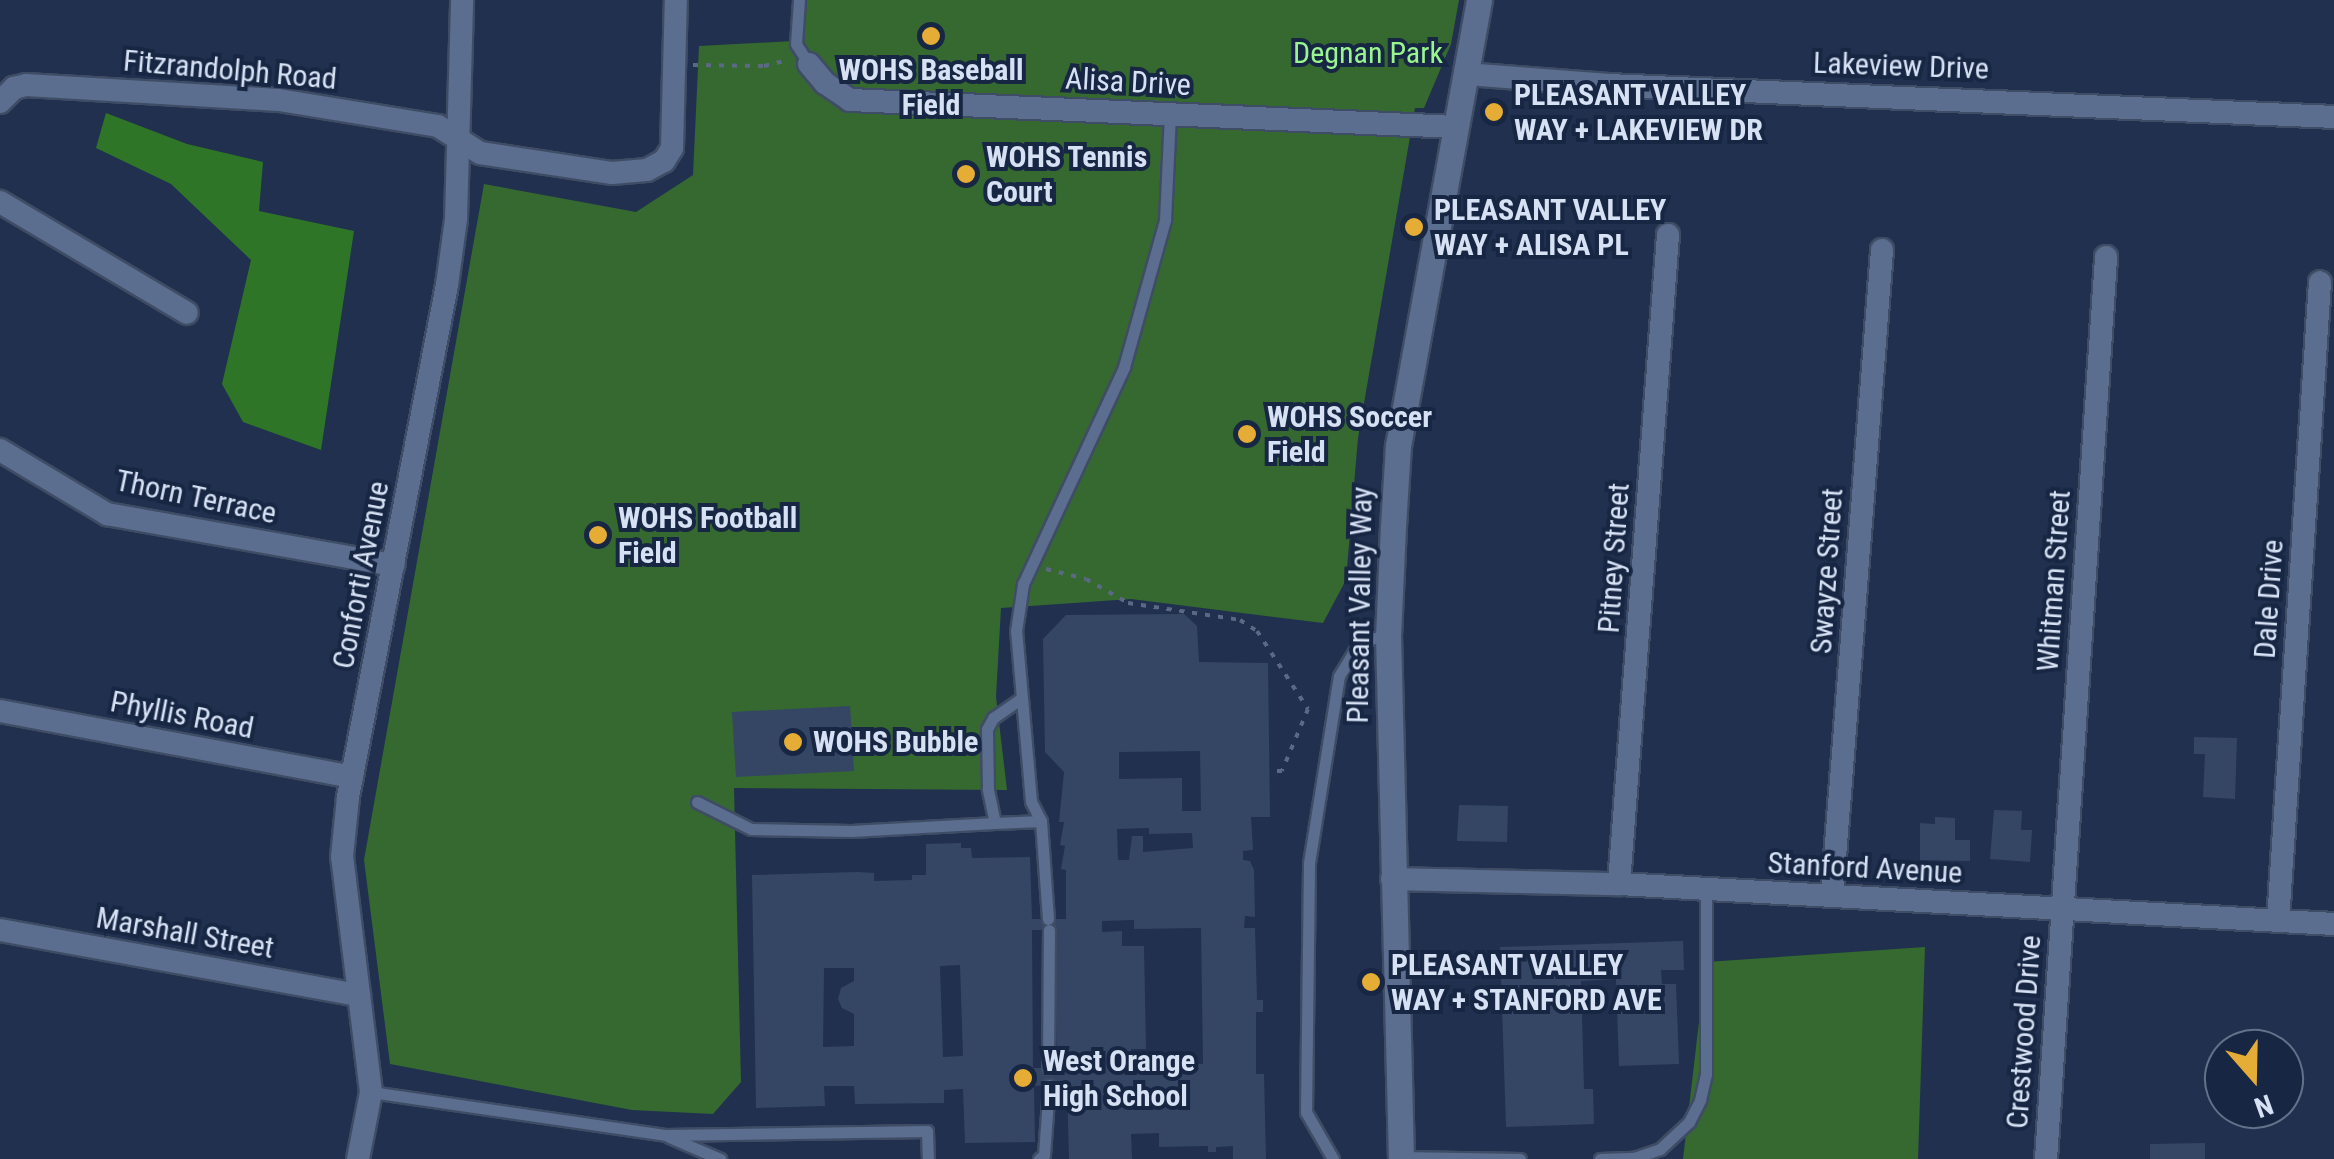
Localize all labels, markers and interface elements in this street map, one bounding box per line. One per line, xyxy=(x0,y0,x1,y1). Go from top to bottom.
marker: WOHS Baseball Field xyxy=(920,25,942,47)
park label: Degnan Park xyxy=(1293,35,1443,71)
street label: Fitzrandolph Road xyxy=(122,43,338,97)
street label: Lakeview Drive xyxy=(1813,45,1989,87)
place label: WOHS Baseball Field xyxy=(838,52,1024,122)
street label: Alisa Drive xyxy=(1064,61,1192,103)
place label: PLEASANT VALLEY WAY + LAKEVIEW DR xyxy=(1514,77,1763,148)
marker: PLEASANT VALLEY WAY + LAKEVIEW DR xyxy=(1483,101,1505,123)
place label: WOHS Tennis Court xyxy=(986,139,1148,210)
marker: WOHS Tennis Court xyxy=(955,163,977,185)
place label: PLEASANT VALLEY WAY + ALISA PL xyxy=(1434,192,1667,262)
marker: PLEASANT VALLEY WAY + ALISA PL xyxy=(1403,216,1425,238)
place label: WOHS Soccer Field xyxy=(1267,399,1432,470)
marker: WOHS Soccer Field xyxy=(1236,423,1258,445)
street label: Thorn Terrace xyxy=(112,462,280,532)
street label: Conforti Avenue xyxy=(325,478,397,672)
street label: Pitney Street xyxy=(1591,482,1637,634)
street label: Pleasant Valley Way xyxy=(1340,486,1380,724)
street label: Swayze Street xyxy=(1803,487,1851,655)
street label: Whitman Street xyxy=(2030,489,2078,673)
place label: WOHS Football Field xyxy=(618,500,797,570)
marker: WOHS Football Field xyxy=(587,524,609,546)
street label: Dale Drive xyxy=(2247,538,2291,660)
street label: Phyllis Road xyxy=(107,683,257,747)
place label: WOHS Bubble xyxy=(813,724,978,760)
marker: WOHS Bubble xyxy=(782,731,804,753)
street label: Stanford Avenue xyxy=(1767,845,1963,891)
street label: Marshall Street xyxy=(93,900,277,966)
street label: Crestwood Drive xyxy=(1999,934,2049,1130)
place label: PLEASANT VALLEY WAY + STANFORD AVE xyxy=(1391,947,1662,1018)
marker: PLEASANT VALLEY WAY + STANFORD AVE xyxy=(1360,971,1382,993)
north arrow xyxy=(2204,1029,2304,1129)
place label: West Orange High School xyxy=(1043,1043,1195,1114)
marker: West Orange High School xyxy=(1012,1067,1034,1089)
text: N xyxy=(2250,1087,2277,1124)

